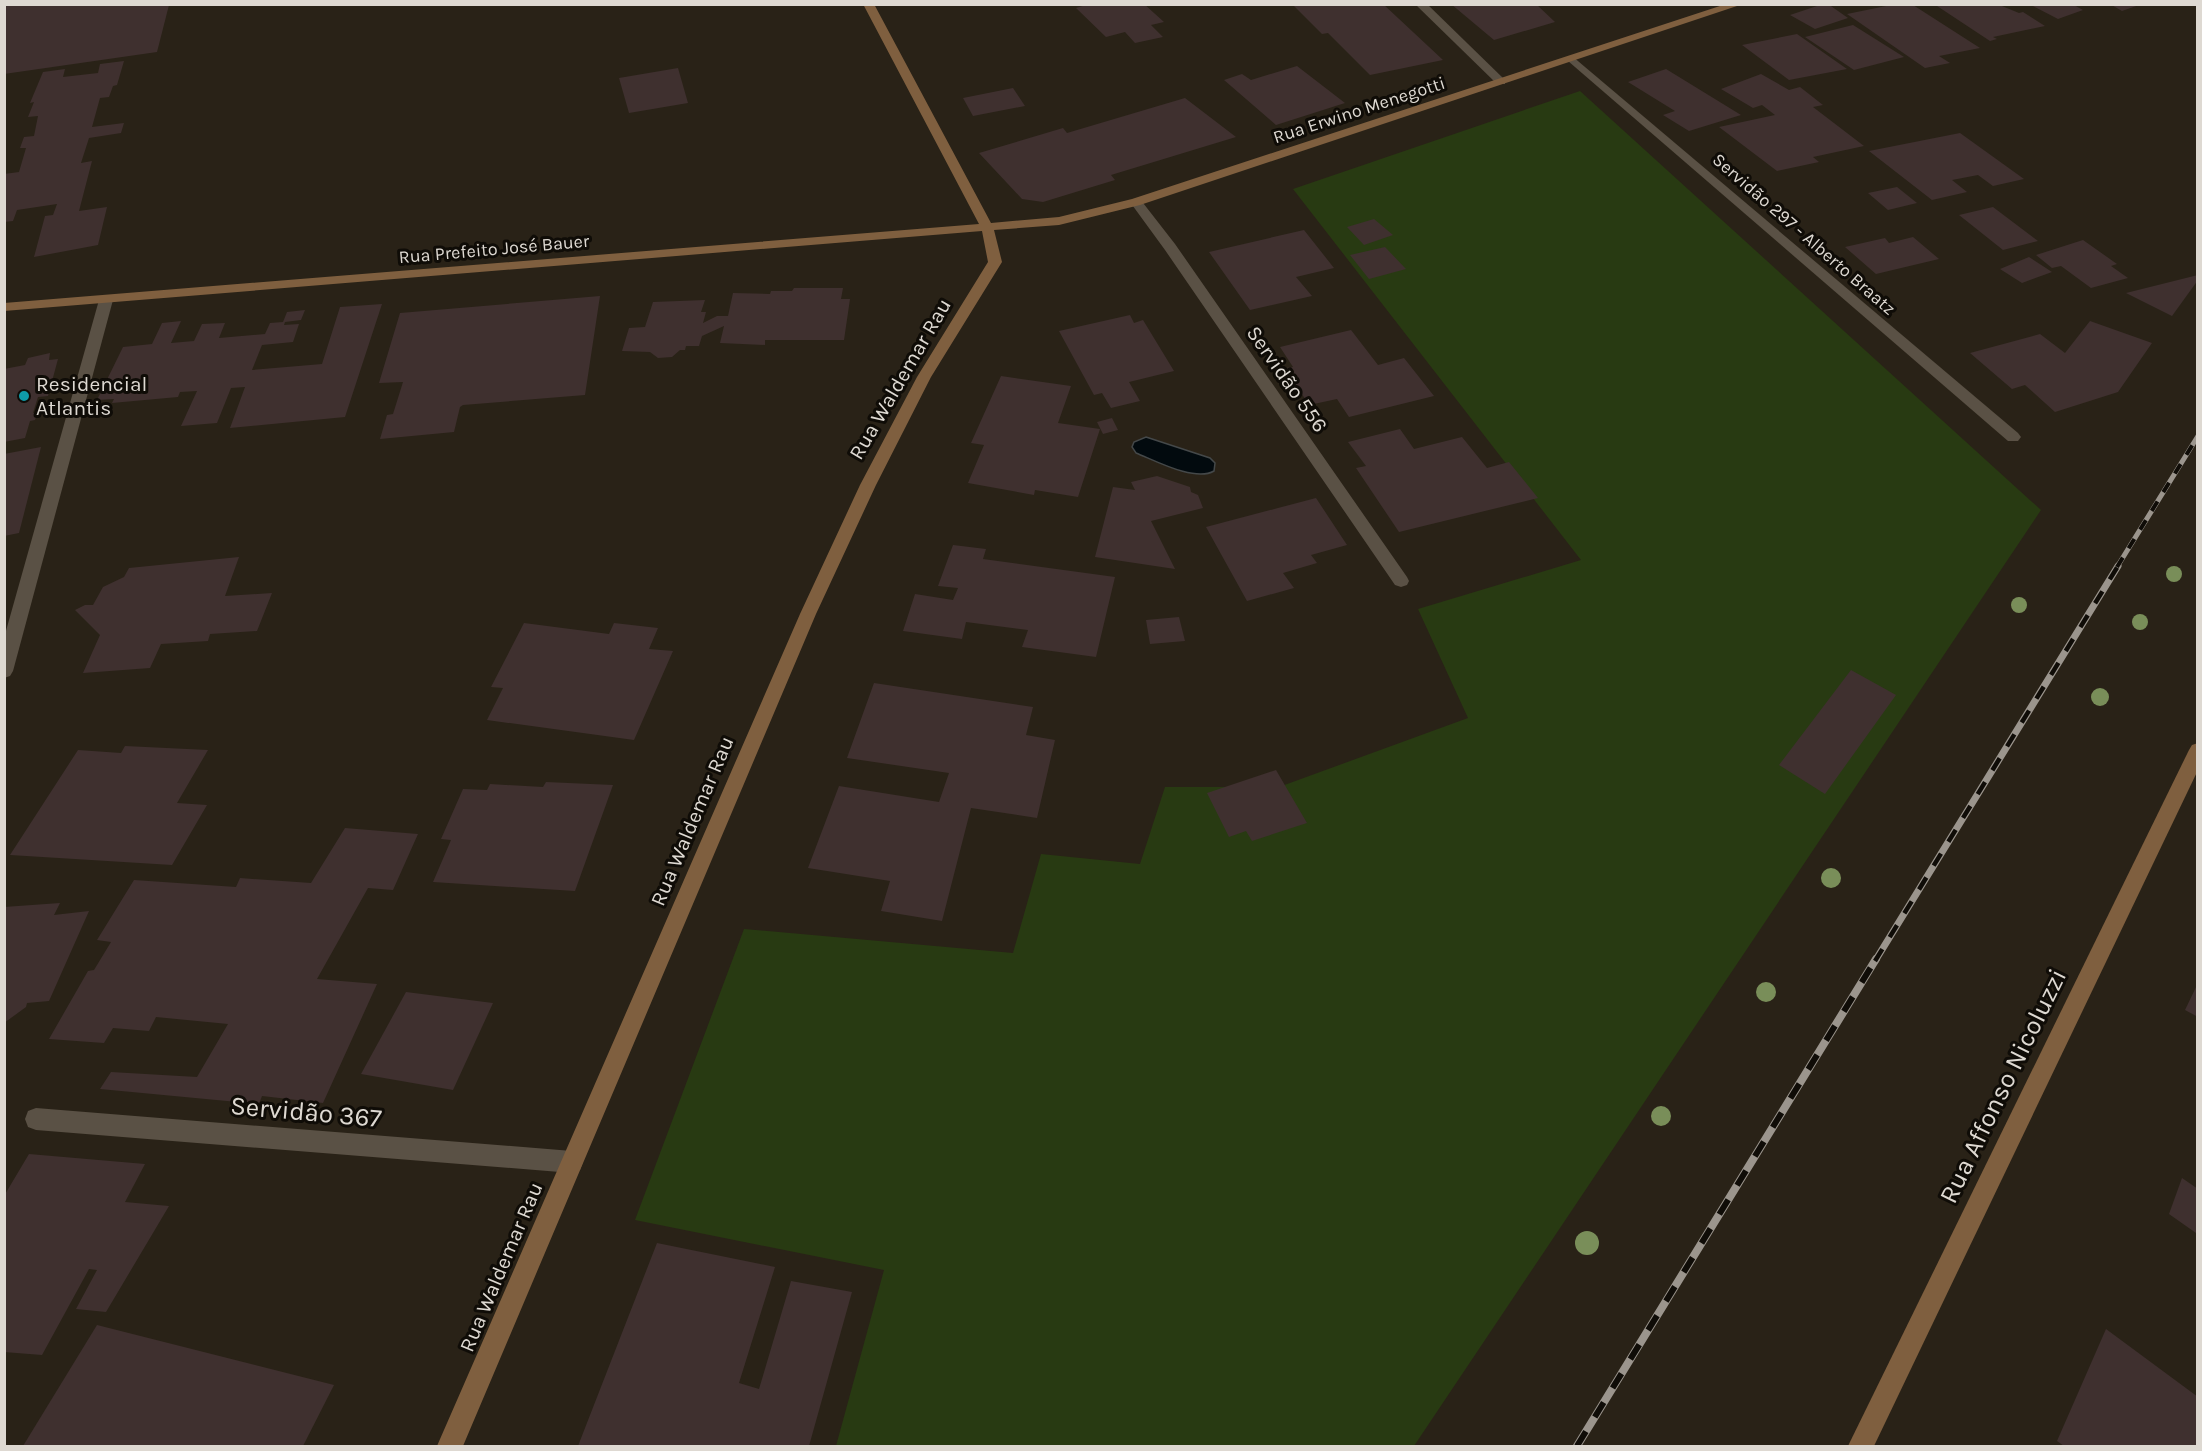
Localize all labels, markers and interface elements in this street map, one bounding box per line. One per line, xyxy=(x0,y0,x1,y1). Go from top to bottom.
street label: Rua Erwino Menegotti xyxy=(1270,72,1448,148)
street label: Servidão 297 - Alberto Braatz xyxy=(1708,148,1900,320)
street label: Rua Prefeito José Bauer xyxy=(398,230,591,268)
street label: Rua Waldemar Rau xyxy=(844,294,956,464)
street label: Servidão 556 xyxy=(1242,321,1332,437)
place label: Residencial Atlantis xyxy=(36,372,147,420)
marker: Residencial Atlantis xyxy=(17,389,31,403)
street label: Rua Waldemar Rau xyxy=(645,733,739,909)
street label: Rua Affonso Nicoluzzi xyxy=(1933,964,2073,1208)
street label: Servidão 367 xyxy=(229,1090,383,1134)
street label: Rua Waldemar Rau xyxy=(454,1179,548,1355)

